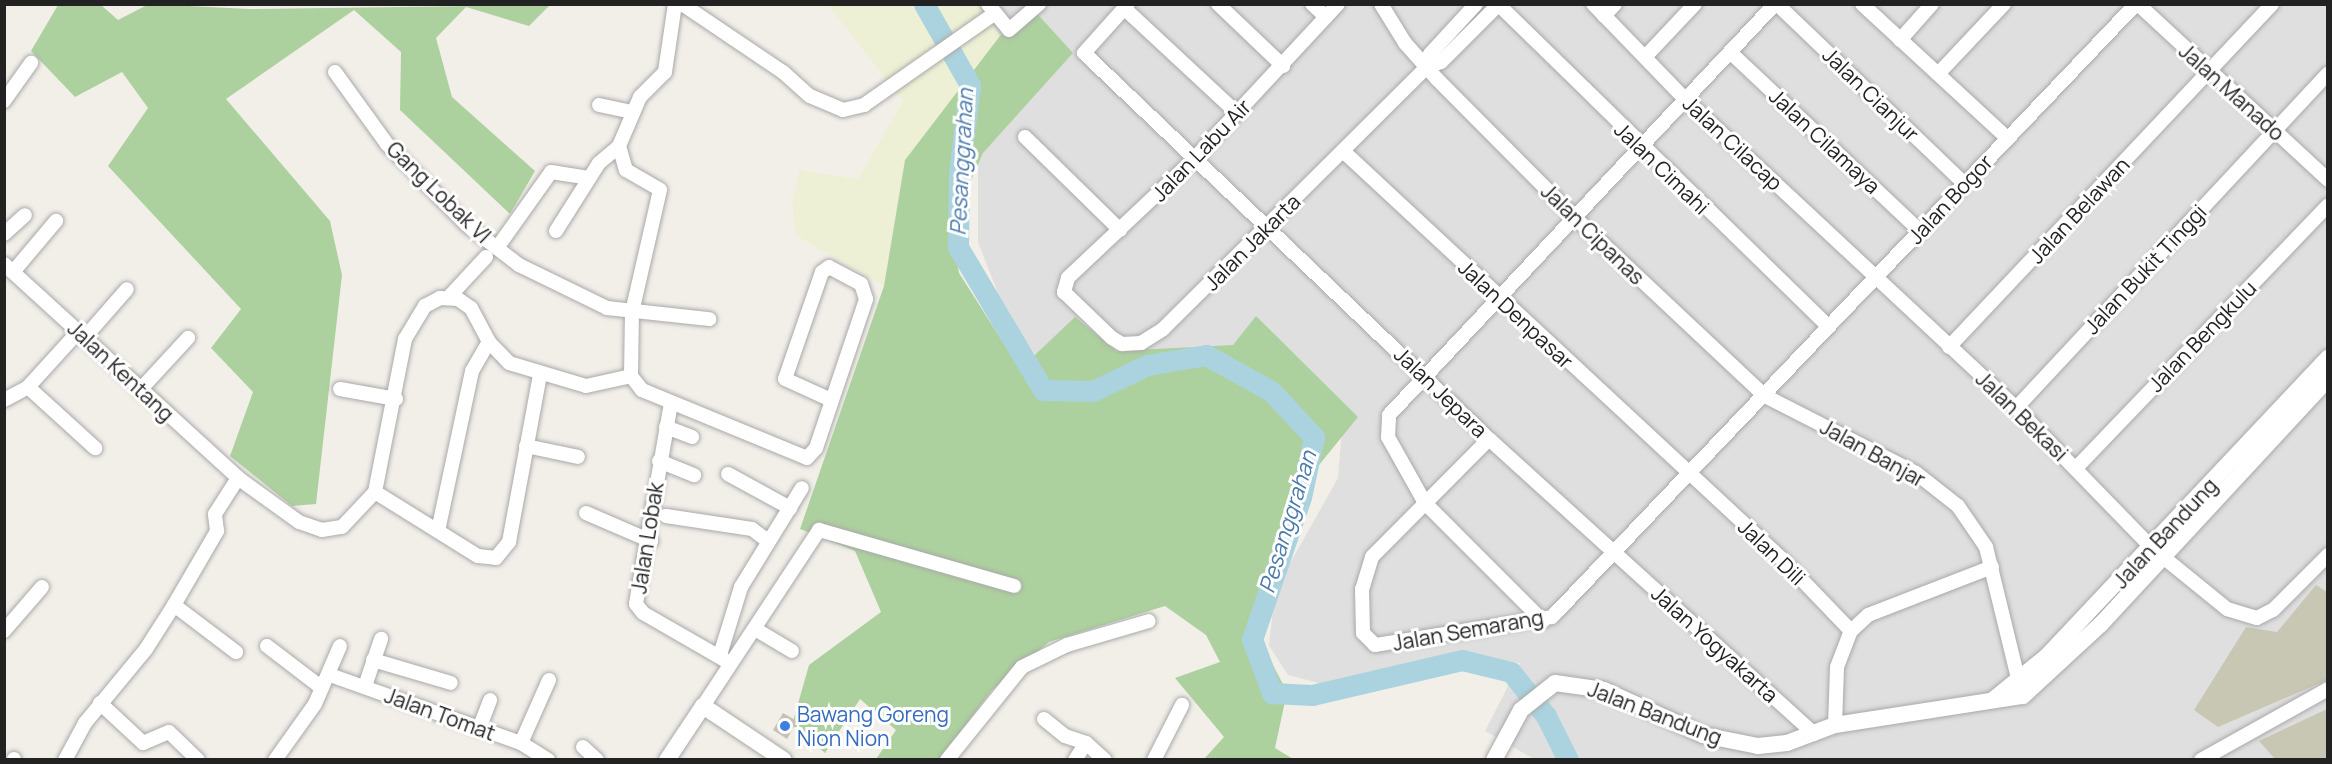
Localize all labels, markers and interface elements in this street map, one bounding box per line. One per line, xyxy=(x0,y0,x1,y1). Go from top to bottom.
street label: Jalan Manado xyxy=(2174,38,2290,146)
street label: Jalan Cianjur xyxy=(1818,42,1924,146)
street label: Jalan Cilamaya xyxy=(1764,83,1886,199)
water label: Pesanggrahan xyxy=(945,88,979,236)
street label: Jalan Cilacap xyxy=(1678,91,1788,195)
street label: Jalan Labu Air xyxy=(1146,94,1256,206)
street label: Jalan Cimahi xyxy=(1610,117,1714,219)
street label: Gang Lobak VI xyxy=(382,136,496,248)
street label: Jalan Bogor xyxy=(1902,149,1998,249)
street label: Jalan Belawan xyxy=(2024,152,2134,268)
street label: Jalan Cipanas xyxy=(1536,178,1650,290)
street label: Jalan Jakarta xyxy=(1199,189,1305,295)
street label: Jalan Bukit Tinggi xyxy=(2079,199,2211,339)
street label: Jalan Denpasar xyxy=(1453,254,1579,374)
street label: Jalan Bengkulu xyxy=(2143,275,2261,397)
street label: Jalan Kentang xyxy=(63,316,179,426)
street label: Jalan Jepara xyxy=(1389,342,1493,442)
street label: Jalan Bekasi xyxy=(1971,366,2073,466)
street label: Jalan Banjar xyxy=(1816,414,1930,492)
water label: Pesanggrahan xyxy=(1254,448,1322,596)
street label: Jalan Bandung xyxy=(2108,473,2222,593)
street label: Jalan Lobak xyxy=(626,481,668,595)
street label: Jalan Dili xyxy=(1733,514,1811,590)
street label: Jalan Yogyakarta xyxy=(1647,581,1783,707)
street label: Jalan Semarang xyxy=(1391,604,1545,656)
street label: Jalan Bandung xyxy=(1584,676,1726,750)
street label: Jalan Tomat xyxy=(381,682,499,746)
place label: Bawang Goreng Nion Nion xyxy=(797,701,949,751)
marker: Bawang Goreng Nion Nion xyxy=(778,719,792,733)

